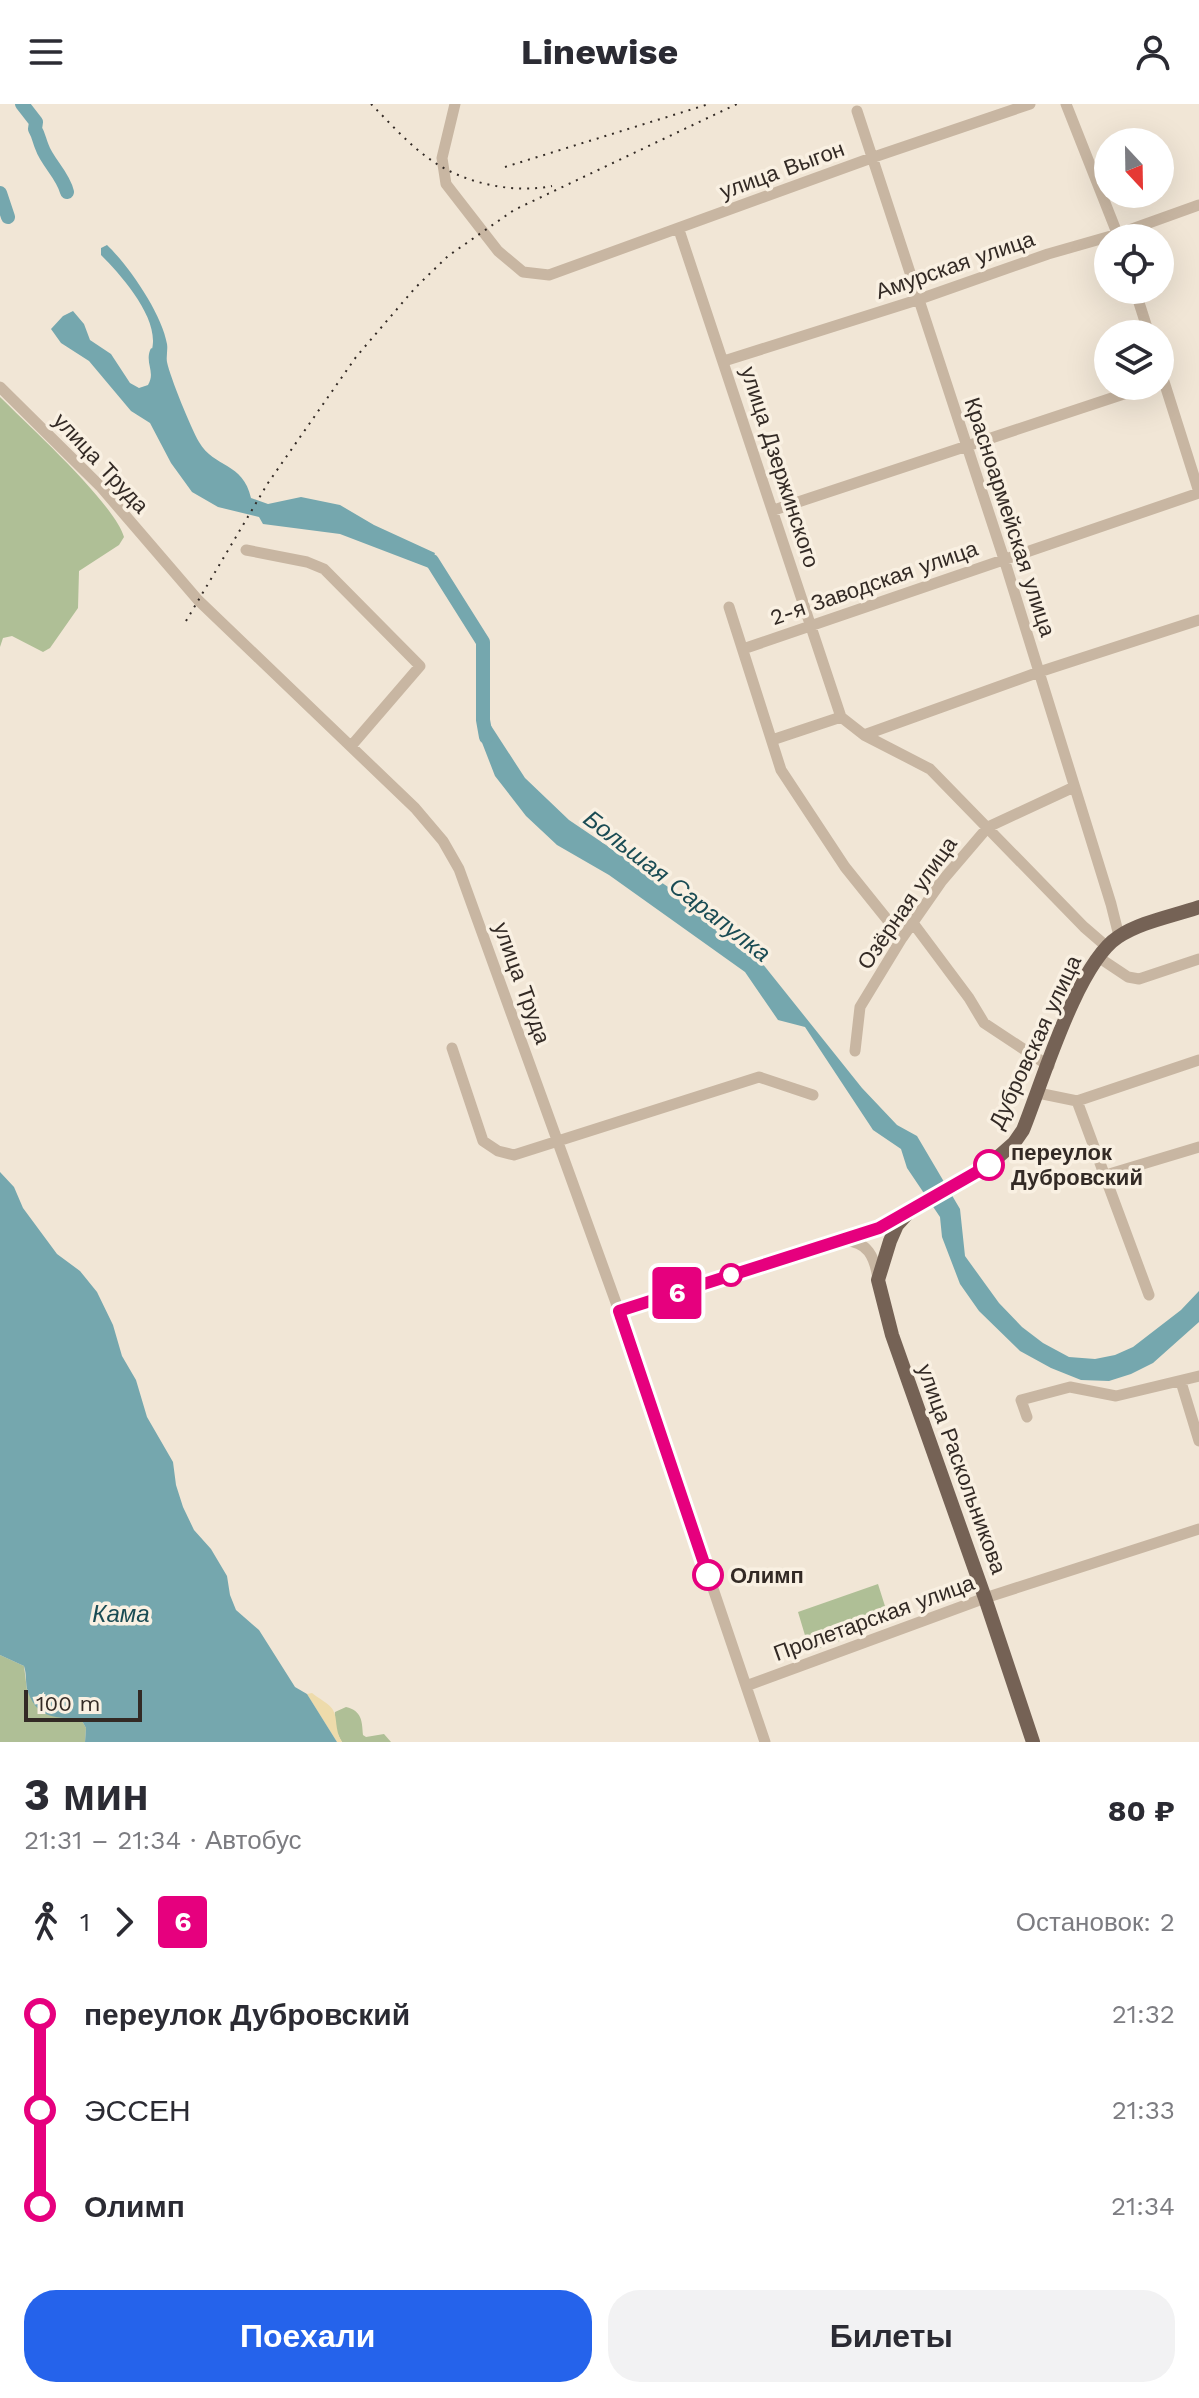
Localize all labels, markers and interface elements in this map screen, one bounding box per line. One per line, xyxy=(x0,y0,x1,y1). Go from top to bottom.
icon: menu xyxy=(24,30,68,74)
icon: person xyxy=(1131,30,1175,74)
text: Linewise xyxy=(521,31,678,73)
north arrow xyxy=(1094,128,1174,208)
map controls xyxy=(1094,128,1174,400)
street label: улица Выгон xyxy=(716,136,848,204)
button: locate xyxy=(1094,224,1174,304)
street label: Амурская улица xyxy=(872,226,1038,304)
button: layers xyxy=(1094,320,1174,400)
street label: улица Дзержинского xyxy=(736,363,824,571)
street label: Красноармейская улица xyxy=(959,394,1061,640)
street label: улица Труда xyxy=(48,408,154,519)
street label: 2-я Заводская улица xyxy=(767,535,982,630)
water label: Большая Сарапулка xyxy=(578,804,776,968)
street label: Озёрная улица xyxy=(852,831,962,974)
street label: улица Труда xyxy=(488,919,556,1048)
street label: Дубровская улица xyxy=(984,951,1086,1133)
place label: переулок Дубровский xyxy=(1011,1140,1143,1190)
marker: переулок Дубровский xyxy=(974,1150,1004,1180)
unlabelled marker xyxy=(720,1264,742,1286)
line badge: 6 xyxy=(651,1267,703,1319)
text: 6 xyxy=(668,1276,686,1309)
street label: улица Раскольникова xyxy=(912,1361,1012,1578)
marker: Олимп xyxy=(693,1560,723,1590)
place label: Олимп xyxy=(730,1563,804,1588)
street label: Пролетарская улица xyxy=(770,1570,978,1666)
water label: Кама xyxy=(92,1600,150,1628)
scale bar xyxy=(24,1686,142,1722)
text: 100 m xyxy=(36,1691,100,1716)
text: 3 мин xyxy=(24,1769,149,1821)
text: 80 ₽ xyxy=(1108,1793,1175,1828)
text: 21:31 – 21:34 · Автобус xyxy=(24,1825,302,1855)
icon: walk xyxy=(24,1900,68,1944)
icon: forward xyxy=(102,1900,146,1944)
text: 6 xyxy=(174,1905,191,1938)
text: 1 xyxy=(80,1907,90,1937)
text: Остановок: 2 xyxy=(1016,1907,1175,1937)
text: переулок Дубровский xyxy=(84,1997,410,2032)
text: 21:32 xyxy=(1112,1999,1175,2029)
text: ЭССЕН xyxy=(84,2093,191,2128)
text: 21:33 xyxy=(1112,2095,1175,2125)
text: Олимп xyxy=(84,2189,185,2224)
text: 21:34 xyxy=(1111,2191,1175,2221)
button: Поехали xyxy=(24,2290,592,2382)
button: Билеты xyxy=(608,2290,1175,2382)

